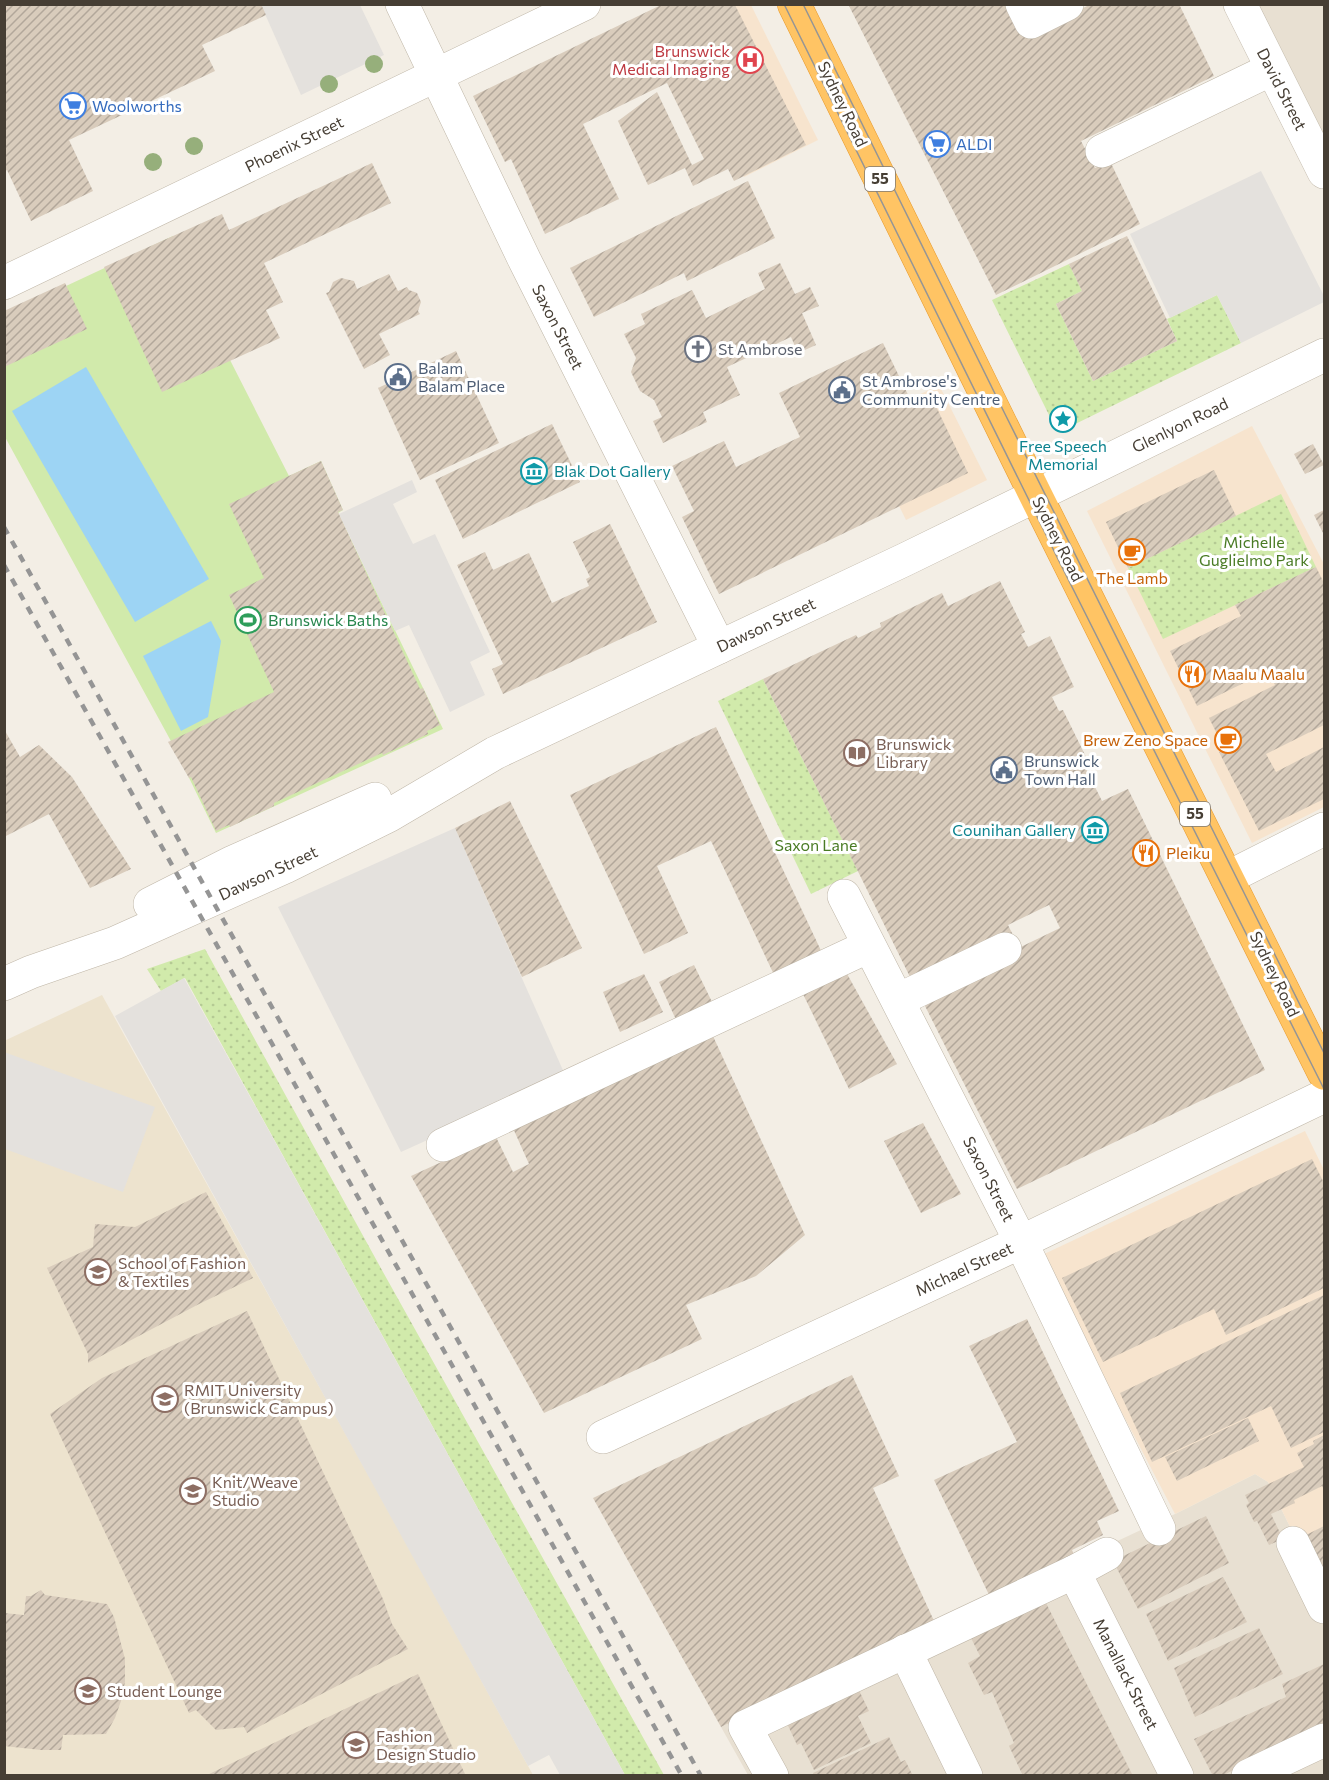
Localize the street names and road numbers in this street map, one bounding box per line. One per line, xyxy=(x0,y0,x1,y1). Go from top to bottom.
street label: David Street xyxy=(1254,44,1311,133)
street label: Sydney Road xyxy=(815,58,872,149)
street label: Phoenix Street xyxy=(241,111,347,176)
road number: 55 xyxy=(865,167,895,191)
street label: Saxon Street xyxy=(529,281,588,373)
street label: Glenlyon Road xyxy=(1129,393,1231,456)
street label: Sydney Road xyxy=(1029,493,1088,584)
street label: Dawson Street xyxy=(713,593,819,656)
road number: 55 xyxy=(1180,802,1210,826)
street label: Dawson Street xyxy=(215,841,321,904)
street label: Sydney Road xyxy=(1247,928,1304,1019)
street label: Saxon Street xyxy=(960,1133,1019,1225)
street label: Michael Street xyxy=(912,1237,1016,1299)
street label: Manallack Street xyxy=(1090,1615,1163,1733)

